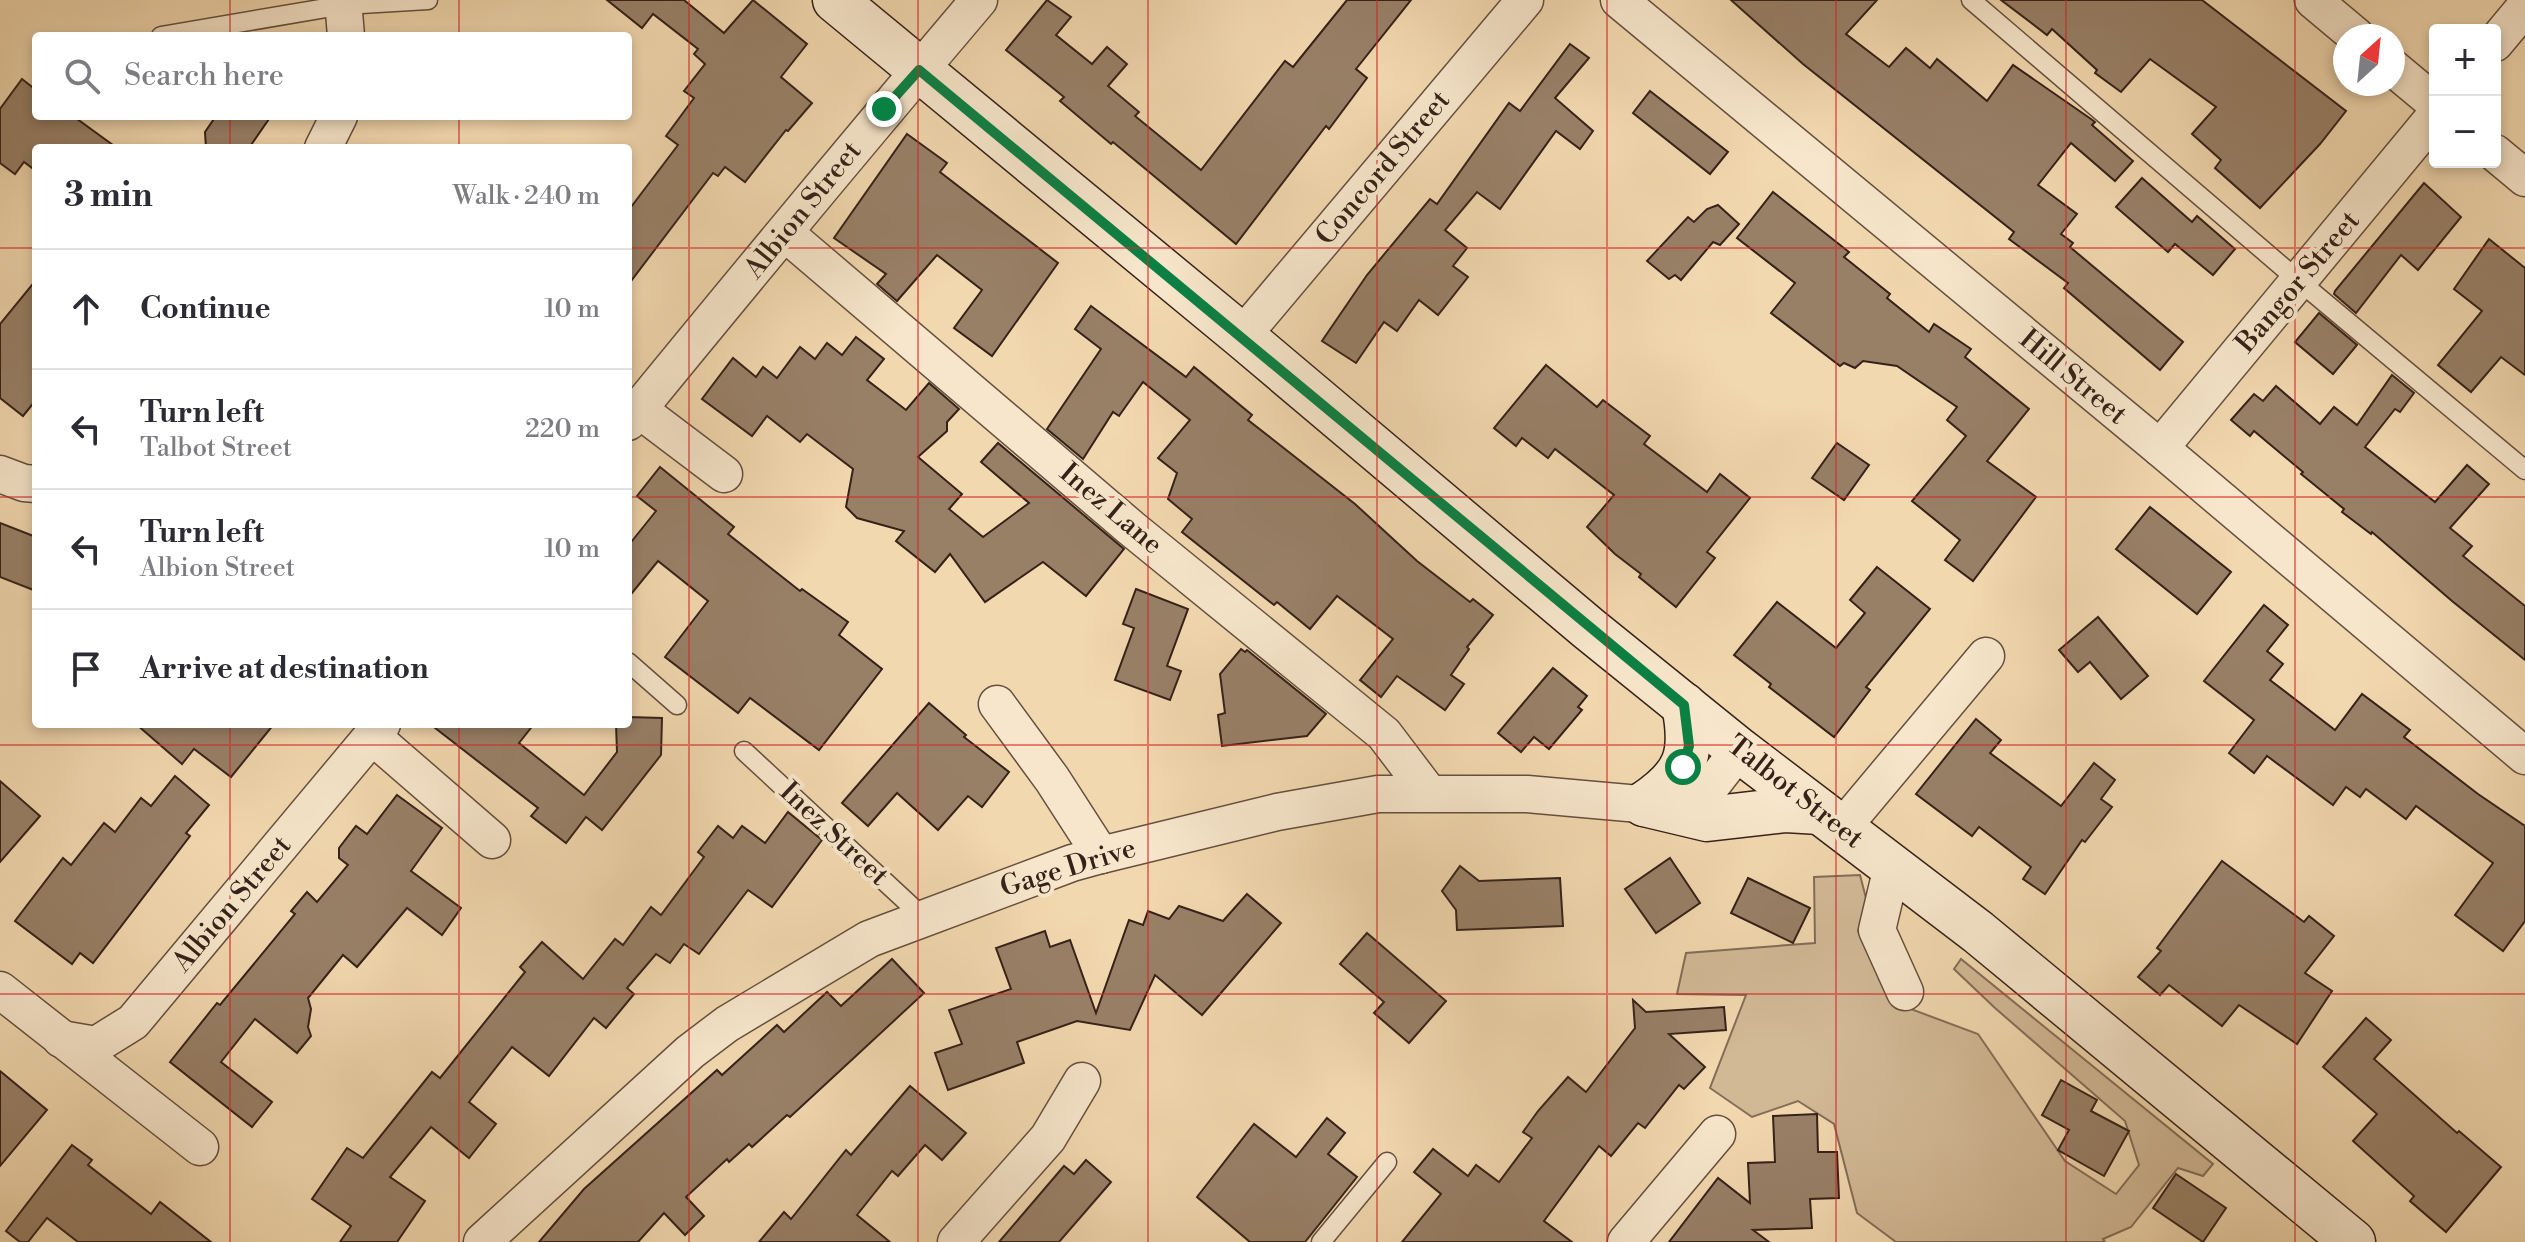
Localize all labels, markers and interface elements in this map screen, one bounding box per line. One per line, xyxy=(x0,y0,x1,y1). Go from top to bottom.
north arrow xyxy=(2333,24,2405,96)
map controls xyxy=(2429,24,2501,168)
button: + xyxy=(2429,24,2501,96)
search box xyxy=(32,32,632,120)
icon: search xyxy=(60,54,104,98)
text: Search here xyxy=(124,57,284,95)
street label: Concord Street xyxy=(1308,83,1458,252)
route end xyxy=(866,91,902,127)
button: − xyxy=(2429,96,2501,168)
street label: Albion Street xyxy=(736,134,869,287)
text: 3 min xyxy=(64,175,153,217)
text: Walk · 240 m xyxy=(453,180,600,212)
street label: Bangor Street xyxy=(2228,204,2368,361)
icon: ahead xyxy=(64,287,108,331)
text: Continue xyxy=(140,290,271,328)
text: 10 m xyxy=(544,293,600,325)
street label: Hill Street xyxy=(2012,322,2134,432)
text: Turn left xyxy=(140,394,264,432)
icon: left xyxy=(64,407,108,451)
text: 220 m xyxy=(525,413,600,445)
text: Talbot Street xyxy=(140,432,292,464)
street label: Inez Lane xyxy=(1052,456,1170,562)
text: Turn left xyxy=(140,514,264,552)
icon: left xyxy=(64,527,108,571)
text: 10 m xyxy=(544,533,600,565)
text: Albion Street xyxy=(140,552,295,584)
icon: arrive xyxy=(64,647,108,691)
text: Arrive at destination xyxy=(140,650,429,688)
street label: Talbot Street xyxy=(1720,728,1870,856)
route start xyxy=(1665,749,1701,785)
street label: Inez Street xyxy=(772,775,896,893)
street label: Albion Street xyxy=(164,829,299,980)
street label: Gage Drive xyxy=(996,831,1140,905)

